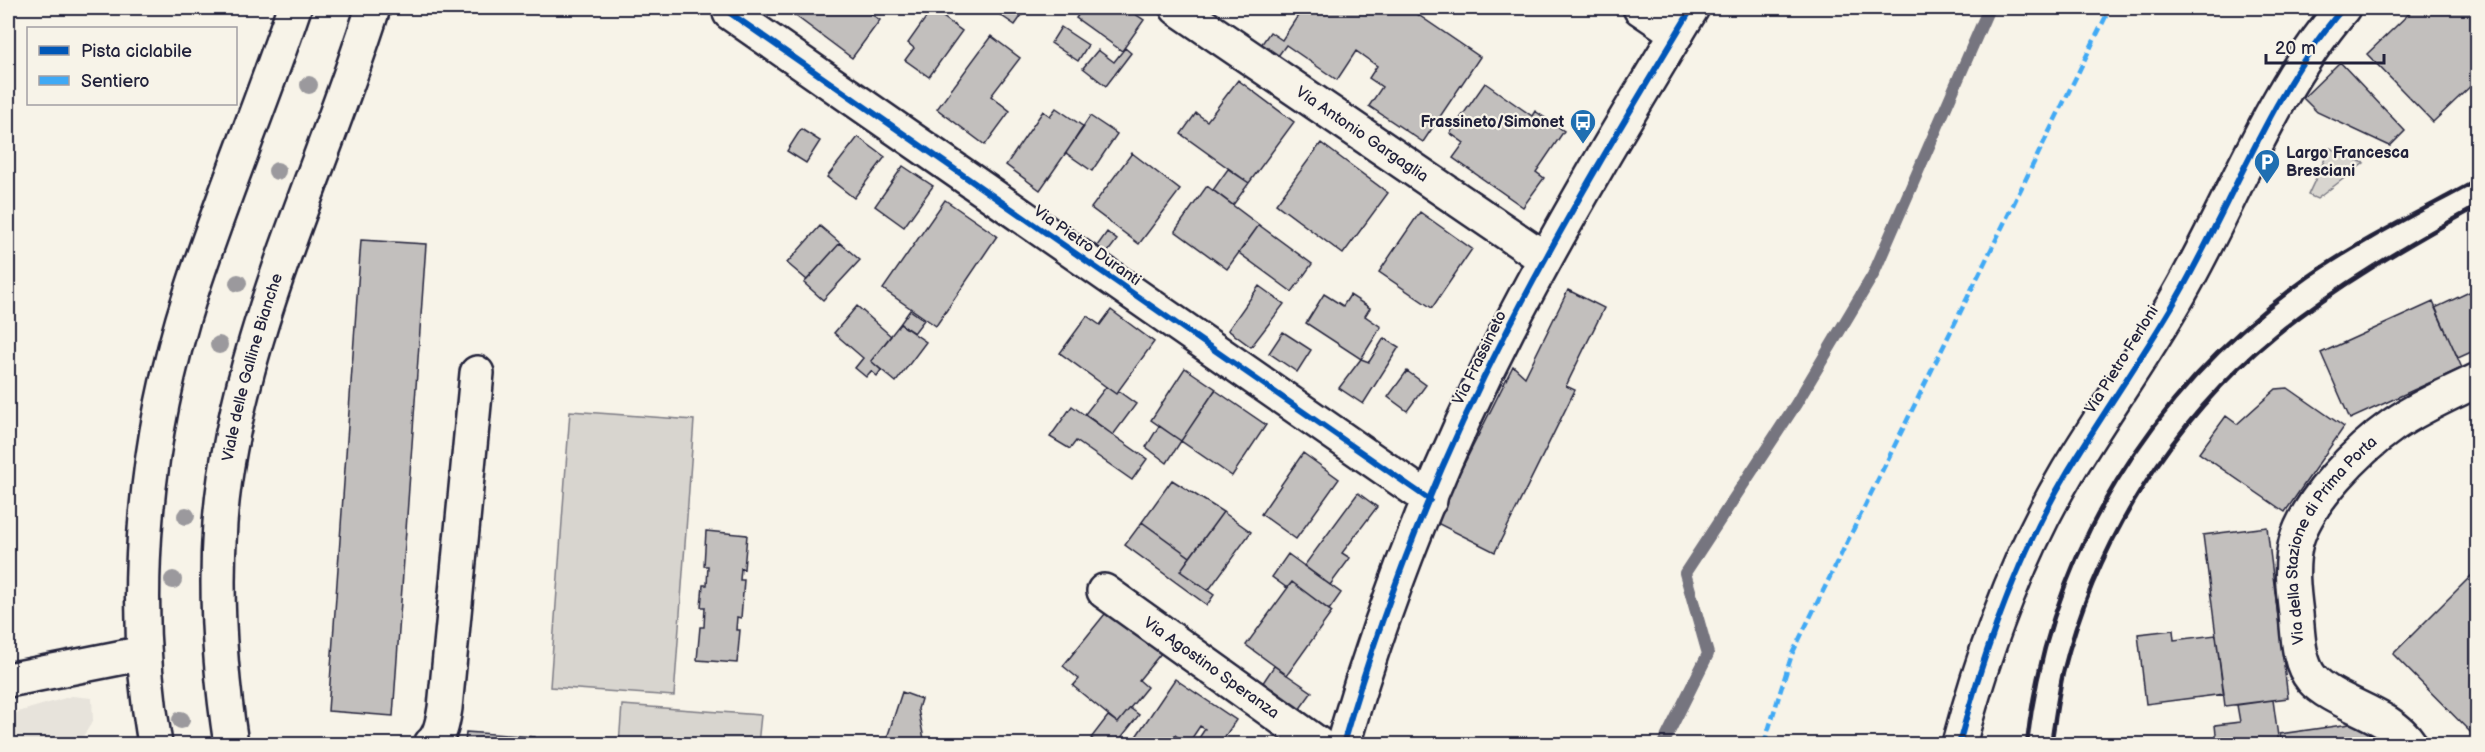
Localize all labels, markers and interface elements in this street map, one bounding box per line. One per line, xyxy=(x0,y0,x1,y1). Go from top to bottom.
legend xyxy=(27,27,237,105)
scale bar xyxy=(2266,27,2384,65)
text: 20 m xyxy=(2275,38,2316,59)
text: Pista ciclabile xyxy=(81,41,192,62)
text: Sentiero xyxy=(81,71,150,92)
street label: Via Antonio Gargaglia xyxy=(1292,82,1432,186)
bus stop icon: Frassineto/Simonet xyxy=(1568,107,1598,145)
place label: Frassineto/Simonet xyxy=(1421,113,1565,132)
place label: Largo Francesca Bresciani xyxy=(2286,144,2409,181)
parking icon: Largo Francesca Bresciani xyxy=(2252,147,2282,185)
street label: Via Pietro Duranti xyxy=(1030,202,1144,290)
street label: Viale delle Galline Bianche xyxy=(218,270,287,463)
street label: Via Pietro Ferloni xyxy=(2081,303,2163,417)
street label: Via Frassineto xyxy=(1449,308,1511,408)
street label: Via della Stazione di Prima Porta xyxy=(2283,432,2381,646)
street label: Via Agostino Speranza xyxy=(1140,613,1283,723)

